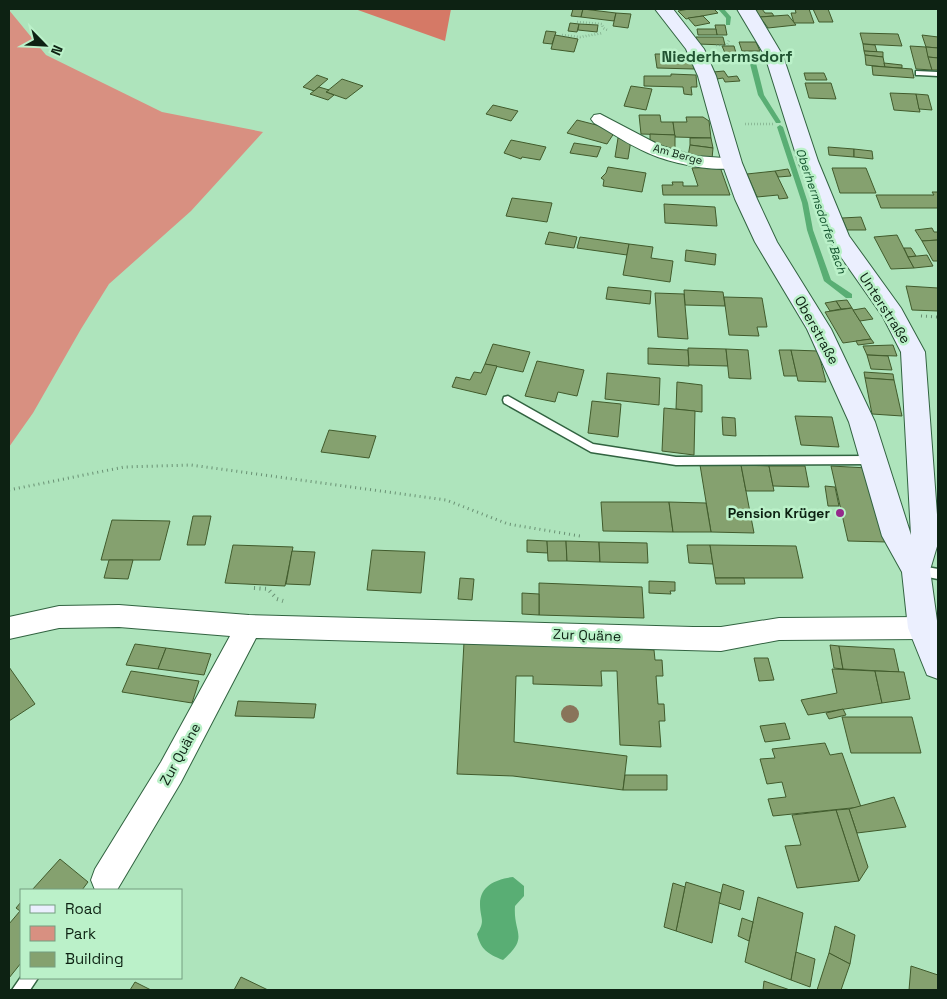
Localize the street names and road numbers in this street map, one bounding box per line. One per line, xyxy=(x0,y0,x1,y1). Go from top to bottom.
street label: Am Berge xyxy=(652,141,704,167)
street label: Unterstraße xyxy=(855,269,915,347)
street label: Oberstraße xyxy=(791,293,843,367)
street label: Zur Quäne xyxy=(553,625,621,645)
street label: Zur Quäne xyxy=(156,720,204,788)

